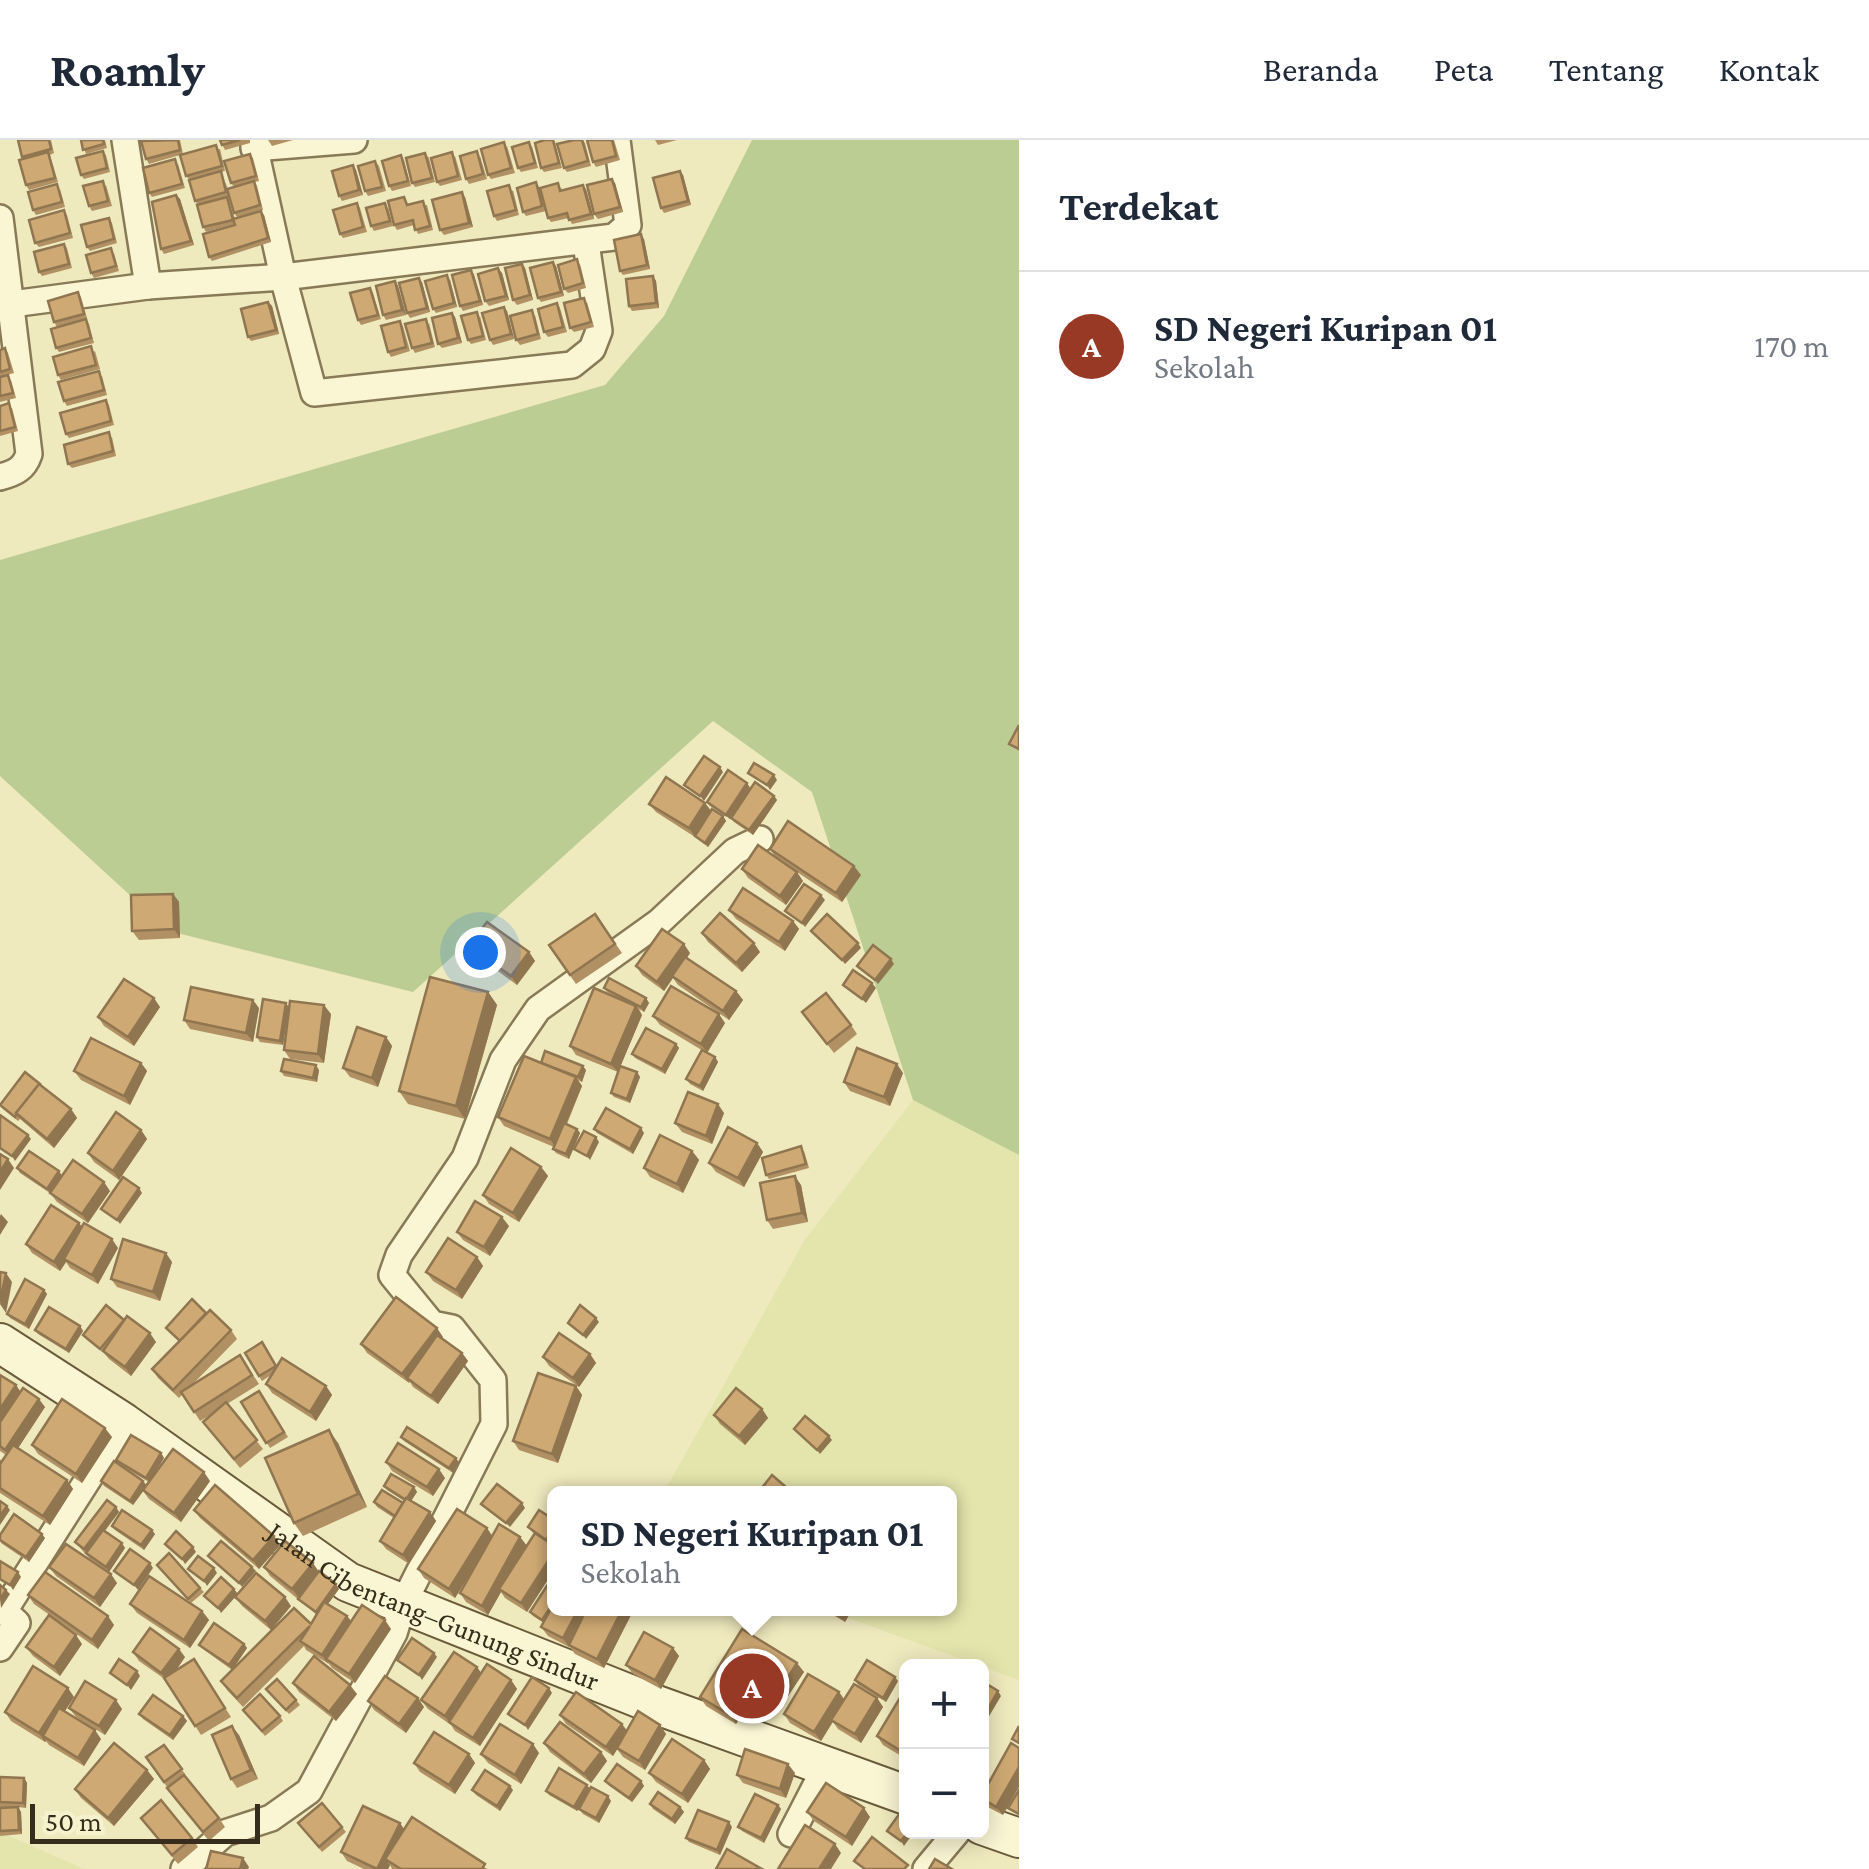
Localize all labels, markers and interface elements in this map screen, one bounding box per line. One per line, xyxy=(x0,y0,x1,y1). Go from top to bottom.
text: Roamly xyxy=(50,43,205,96)
text: Beranda xyxy=(1263,50,1379,89)
text: Peta xyxy=(1434,50,1494,89)
text: Tentang xyxy=(1549,50,1664,89)
text: Kontak xyxy=(1719,50,1819,89)
text: Terdekat xyxy=(1059,182,1218,229)
text: SD Negeri Kuripan 01 xyxy=(1154,307,1497,349)
text: A xyxy=(1082,328,1101,364)
text: 170 m xyxy=(1754,328,1829,364)
text: Sekolah xyxy=(1154,349,1254,385)
your location xyxy=(455,927,506,978)
popup xyxy=(547,1486,957,1616)
text: SD Negeri Kuripan 01 xyxy=(581,1512,924,1554)
street label: Jalan Cibentang–Gunung Sindur xyxy=(260,1513,604,1696)
text: Sekolah xyxy=(581,1554,681,1590)
pin: A xyxy=(720,1648,784,1724)
map controls xyxy=(899,1659,989,1839)
button: + xyxy=(899,1659,989,1749)
button: − xyxy=(899,1749,989,1839)
scale bar xyxy=(30,1799,260,1844)
text: 50 m xyxy=(45,1806,102,1837)

